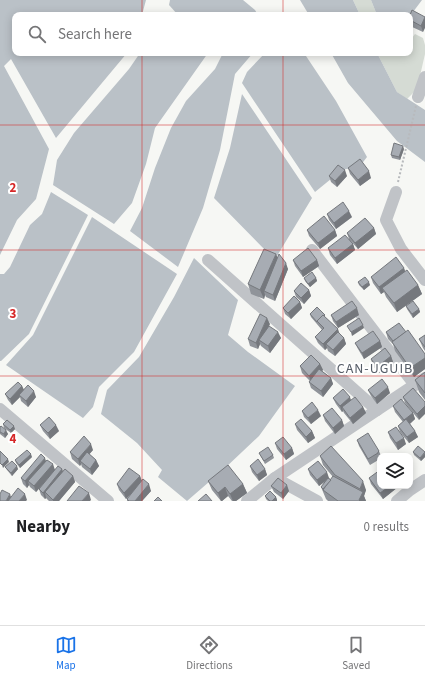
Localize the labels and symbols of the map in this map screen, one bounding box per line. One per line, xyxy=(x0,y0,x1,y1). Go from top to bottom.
text: 2 xyxy=(10,179,17,197)
text: 3 xyxy=(10,305,17,323)
district label: CAN-UGUIB xyxy=(337,359,413,379)
text: 4 xyxy=(10,430,17,448)

